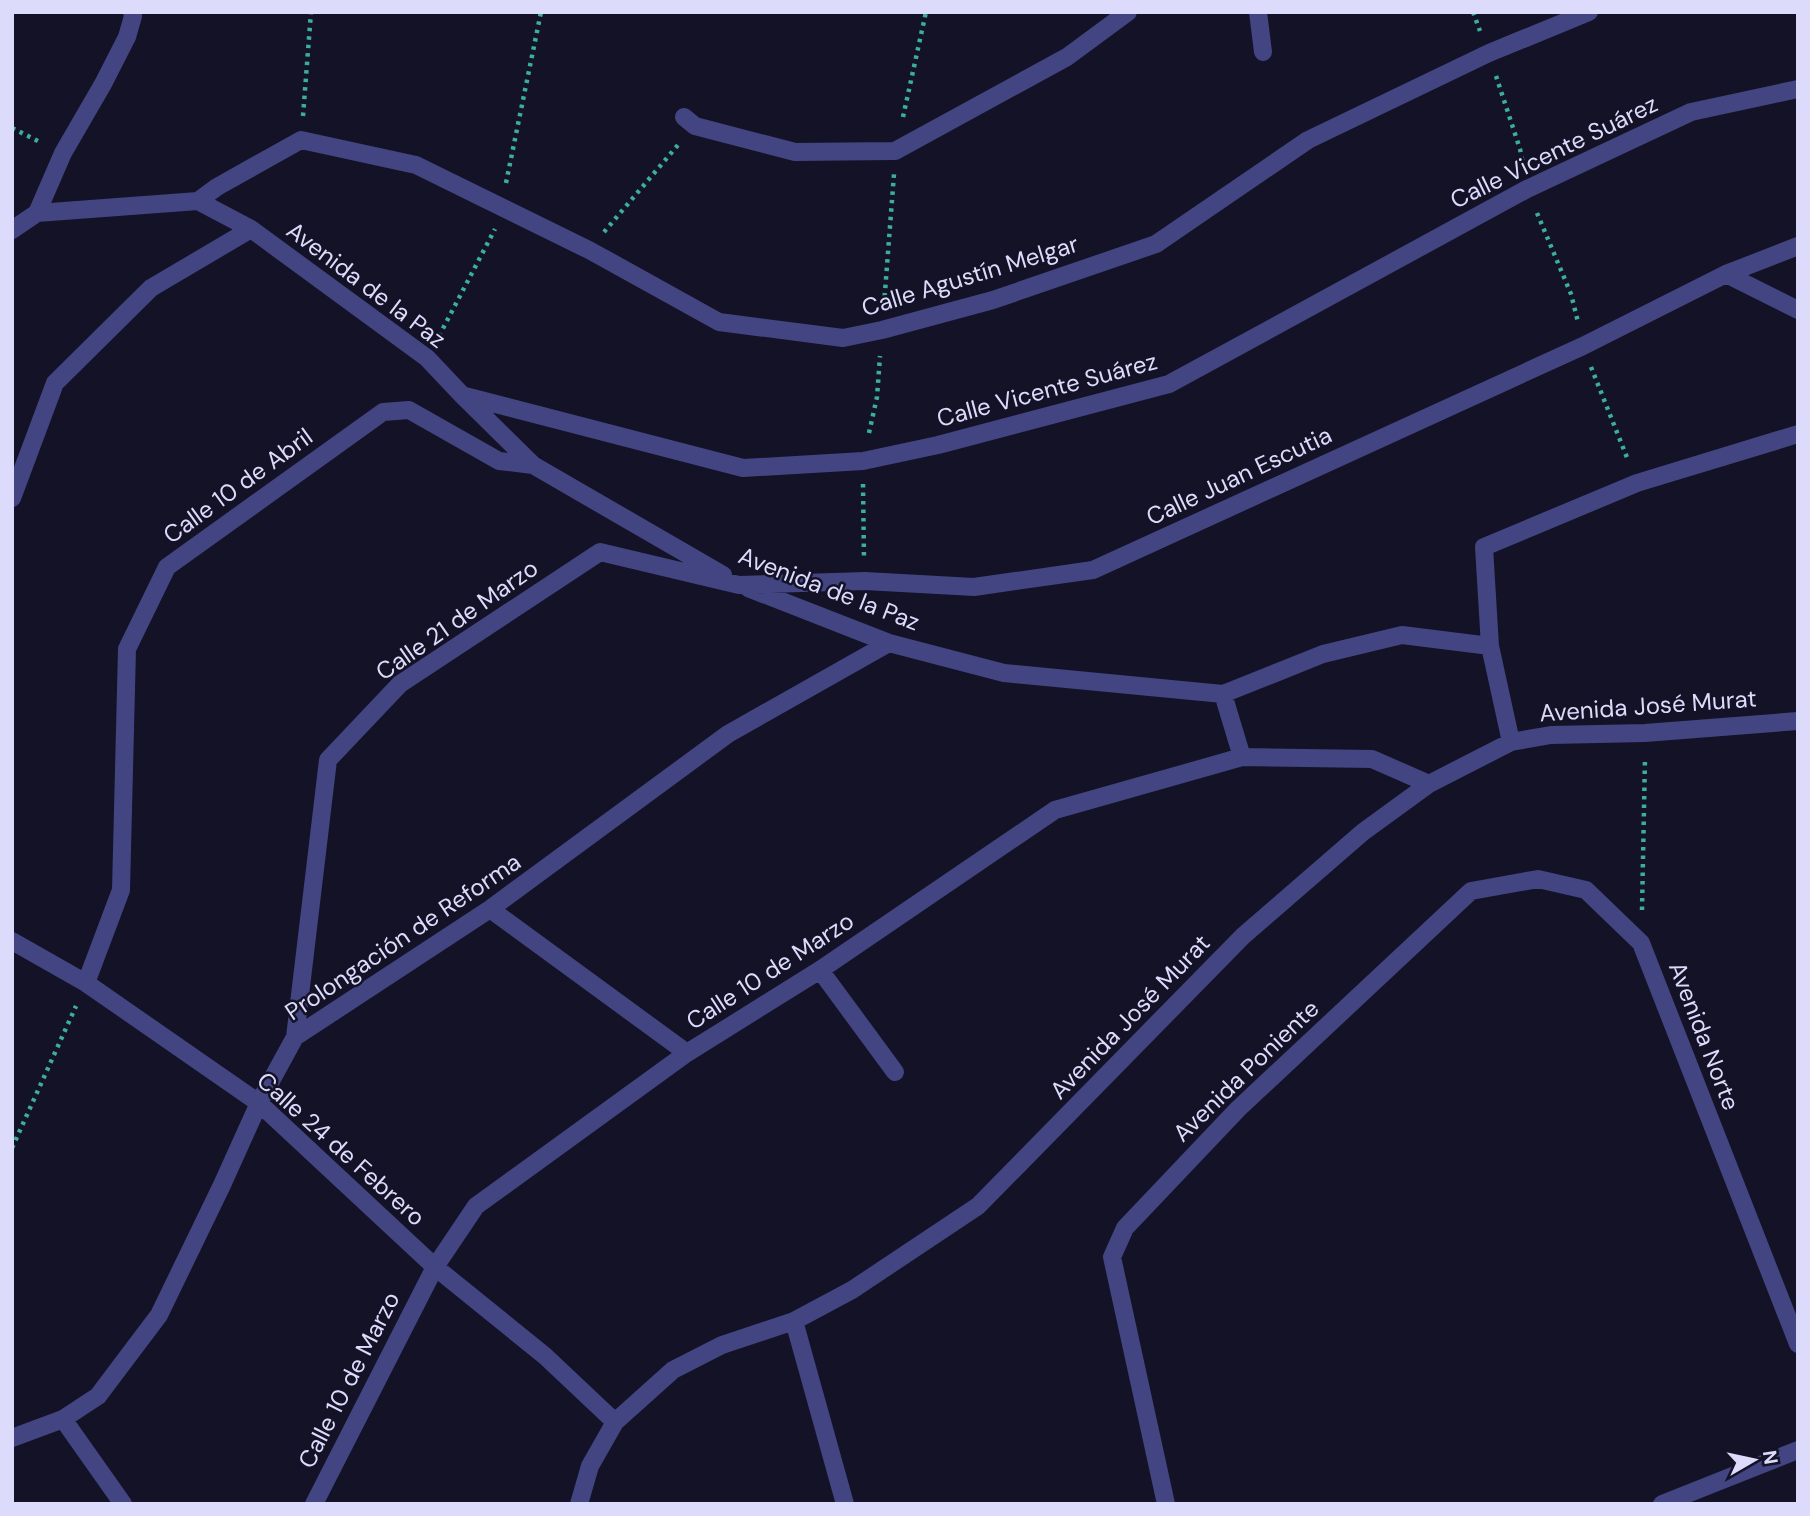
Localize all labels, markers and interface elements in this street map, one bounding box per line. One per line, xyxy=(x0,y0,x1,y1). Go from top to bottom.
street label: Calle Vicente Suárez xyxy=(1445,88,1663,215)
street label: Avenida de la Paz xyxy=(280,215,452,355)
street label: Calle Agustín Melgar xyxy=(858,228,1082,323)
street label: Calle Vicente Suárez xyxy=(933,345,1160,434)
street label: Calle Juan Escutia xyxy=(1141,419,1337,532)
street label: Calle 10 de Abril xyxy=(157,421,319,550)
street label: Avenida de la Paz xyxy=(734,540,924,637)
street label: Calle 21 de Marzo xyxy=(370,552,544,687)
street label: Avenida José Murat xyxy=(1538,682,1758,729)
street label: Prolongación de Reforma xyxy=(279,846,527,1027)
street label: Calle 10 de Marzo xyxy=(680,905,859,1036)
street label: Avenida José Murat xyxy=(1043,928,1216,1106)
street label: Avenida Norte xyxy=(1662,957,1747,1115)
street label: Avenida Poniente xyxy=(1166,993,1325,1148)
street label: Calle 24 de Febrero xyxy=(251,1065,432,1232)
street label: Calle 10 de Marzo xyxy=(291,1286,406,1473)
north arrow xyxy=(1719,1425,1789,1495)
text: N xyxy=(1757,1449,1784,1466)

